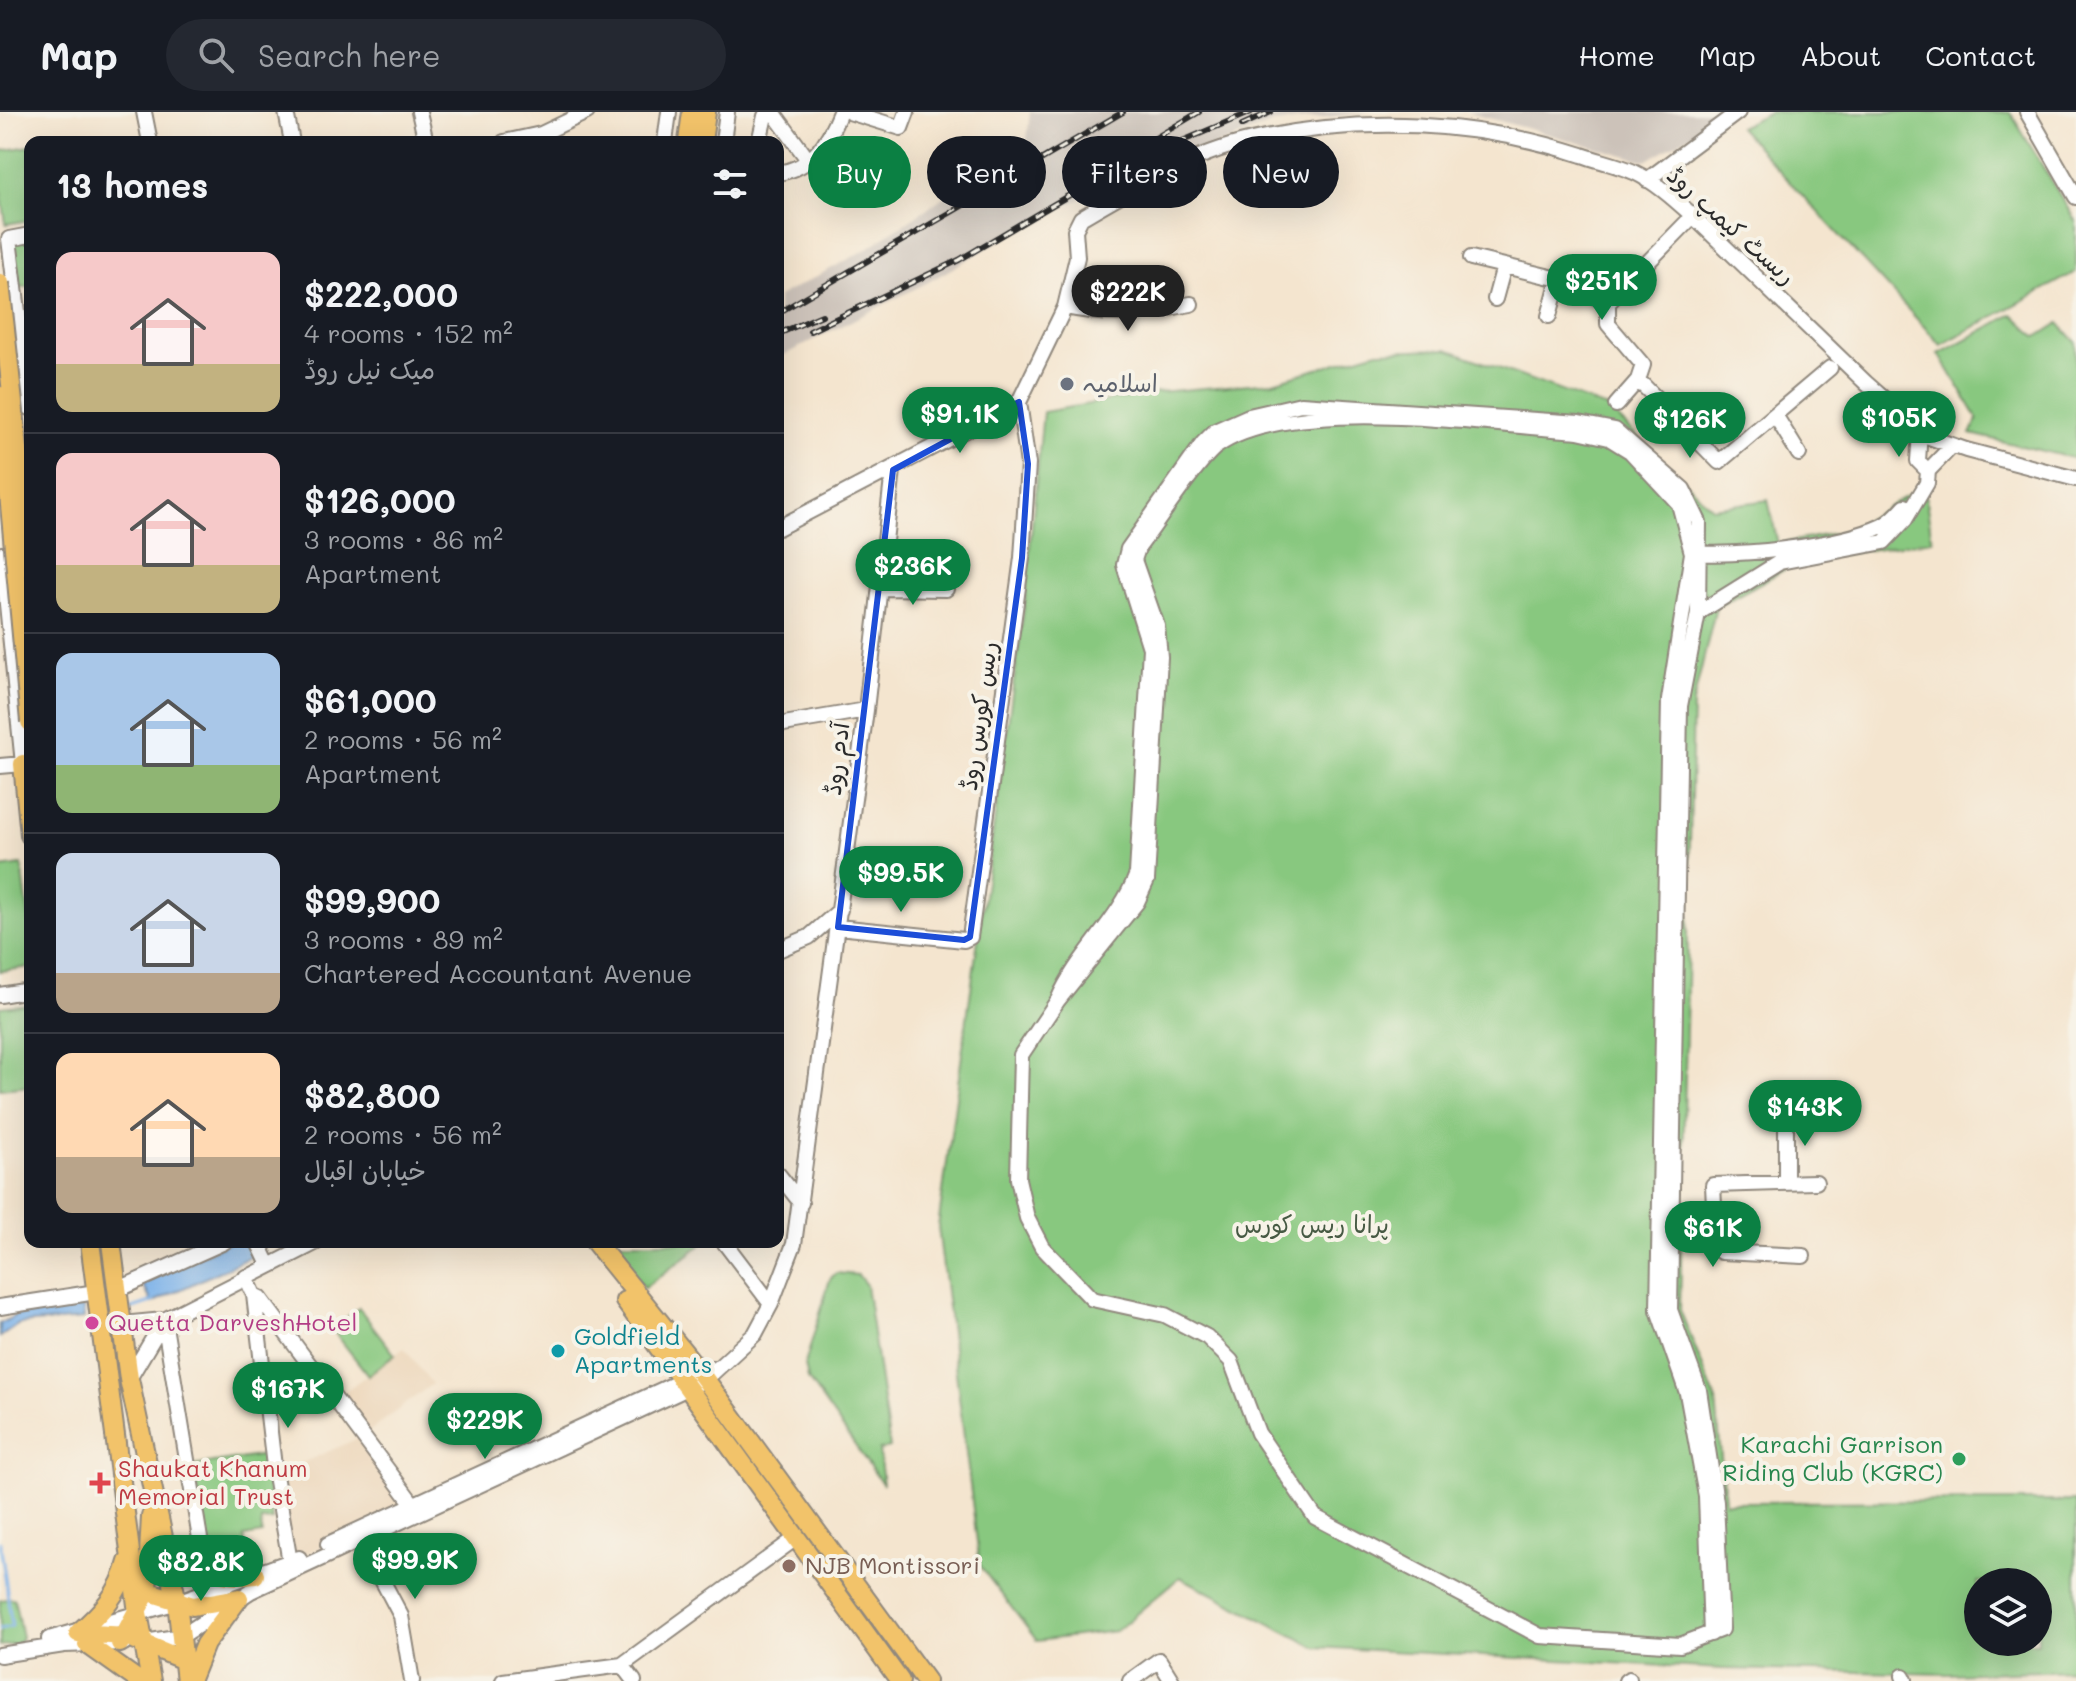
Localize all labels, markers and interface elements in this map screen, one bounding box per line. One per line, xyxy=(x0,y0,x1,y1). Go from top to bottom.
search box xyxy=(166,19,726,91)
text: Map xyxy=(40,30,118,80)
icon: search xyxy=(194,33,238,77)
text: Search here xyxy=(258,35,441,75)
text: Home xyxy=(1579,37,1655,73)
text: Map xyxy=(1699,37,1756,73)
text: About xyxy=(1800,37,1881,73)
text: Contact xyxy=(1925,37,2036,73)
chip: Buy xyxy=(808,136,911,208)
chip: Rent xyxy=(927,136,1046,208)
chip: Filters xyxy=(1062,136,1207,208)
chip: New xyxy=(1223,136,1339,208)
street label: ریسٹ کیمپ روڈ xyxy=(1661,159,1803,292)
text: 13 homes xyxy=(56,162,209,207)
icon: filters xyxy=(708,162,752,206)
pin: $251K xyxy=(1546,254,1658,322)
text: $251K xyxy=(1565,263,1639,297)
pin: $222K xyxy=(1072,265,1184,333)
text: $222,000 xyxy=(304,271,458,316)
text: $222K xyxy=(1090,274,1166,308)
icon: home xyxy=(120,284,216,380)
text: 4 rooms · 152 m² xyxy=(304,316,513,350)
text: میک نیل روڈ xyxy=(304,352,435,386)
place label: اسلامیہ xyxy=(1083,367,1158,398)
marker: اسلامیہ xyxy=(1058,375,1076,393)
pin: $91.1K xyxy=(895,387,1025,455)
pin: $105K xyxy=(1843,391,1955,459)
pin: $126K xyxy=(1634,392,1746,460)
text: $91.1K xyxy=(920,396,1000,430)
text: $105K xyxy=(1861,400,1937,434)
text: $126K xyxy=(1653,401,1727,435)
text: $126,000 xyxy=(304,477,456,522)
icon: home xyxy=(120,485,216,581)
text: 3 rooms · 86 m² xyxy=(304,522,503,556)
pin: $236K xyxy=(857,539,969,607)
text: $236K xyxy=(873,548,953,582)
text: Apartment xyxy=(304,556,441,590)
street label: ریس کورس روڈ xyxy=(952,639,1004,792)
text: $61,000 xyxy=(304,677,437,722)
icon: home xyxy=(120,685,216,781)
street label: آدم روڈ xyxy=(816,720,859,797)
text: 2 rooms · 56 m² xyxy=(304,722,502,756)
text: Apartment xyxy=(304,756,441,790)
pin: $99.5K xyxy=(836,846,966,914)
text: $99.5K xyxy=(857,855,945,889)
text: $99,900 xyxy=(304,877,440,922)
icon: home xyxy=(120,885,216,981)
text: 3 rooms · 89 m² xyxy=(304,922,503,956)
text: Chartered Accountant Avenue xyxy=(304,956,692,990)
text: $82,800 xyxy=(304,1072,440,1117)
pin: $143K xyxy=(1749,1080,1861,1148)
icon: home xyxy=(120,1085,216,1181)
text: $143K xyxy=(1767,1089,1843,1123)
text: 2 rooms · 56 m² xyxy=(304,1117,502,1151)
text: خیابان اقبال xyxy=(304,1153,426,1187)
pin: $61K xyxy=(1666,1201,1760,1269)
park label: پرانا ریس کورس xyxy=(1235,1208,1389,1240)
text: $61K xyxy=(1683,1210,1743,1244)
place label: Quetta DarveshHotel xyxy=(108,1306,358,1337)
marker: Quetta DarveshHotel xyxy=(83,1314,101,1332)
place label: Goldfield Apartments xyxy=(574,1320,712,1379)
marker: Goldfield Apartments xyxy=(549,1342,567,1360)
pin: $167K xyxy=(232,1362,344,1430)
text: $167K xyxy=(251,1371,325,1405)
pin: $229K xyxy=(429,1393,541,1461)
text: $229K xyxy=(446,1402,524,1436)
place label: Karachi Garrison Riding Club (KGRC) xyxy=(1722,1428,1943,1487)
marker: Karachi Garrison Riding Club (KGRC) xyxy=(1950,1450,1968,1468)
place label: Shaukat Khanum Memorial Trust xyxy=(118,1452,308,1511)
marker: Shaukat Khanum Memorial Trust xyxy=(89,1472,111,1494)
pin: $99.9K xyxy=(350,1533,480,1601)
pin: $82.8K xyxy=(136,1535,266,1603)
text: $99.9K xyxy=(371,1542,459,1576)
text: $82.8K xyxy=(157,1544,245,1578)
place label: NJB Montissori xyxy=(805,1549,980,1580)
marker: NJB Montissori xyxy=(780,1557,798,1575)
map controls xyxy=(1964,1568,2052,1656)
button: layers xyxy=(1964,1568,2052,1656)

